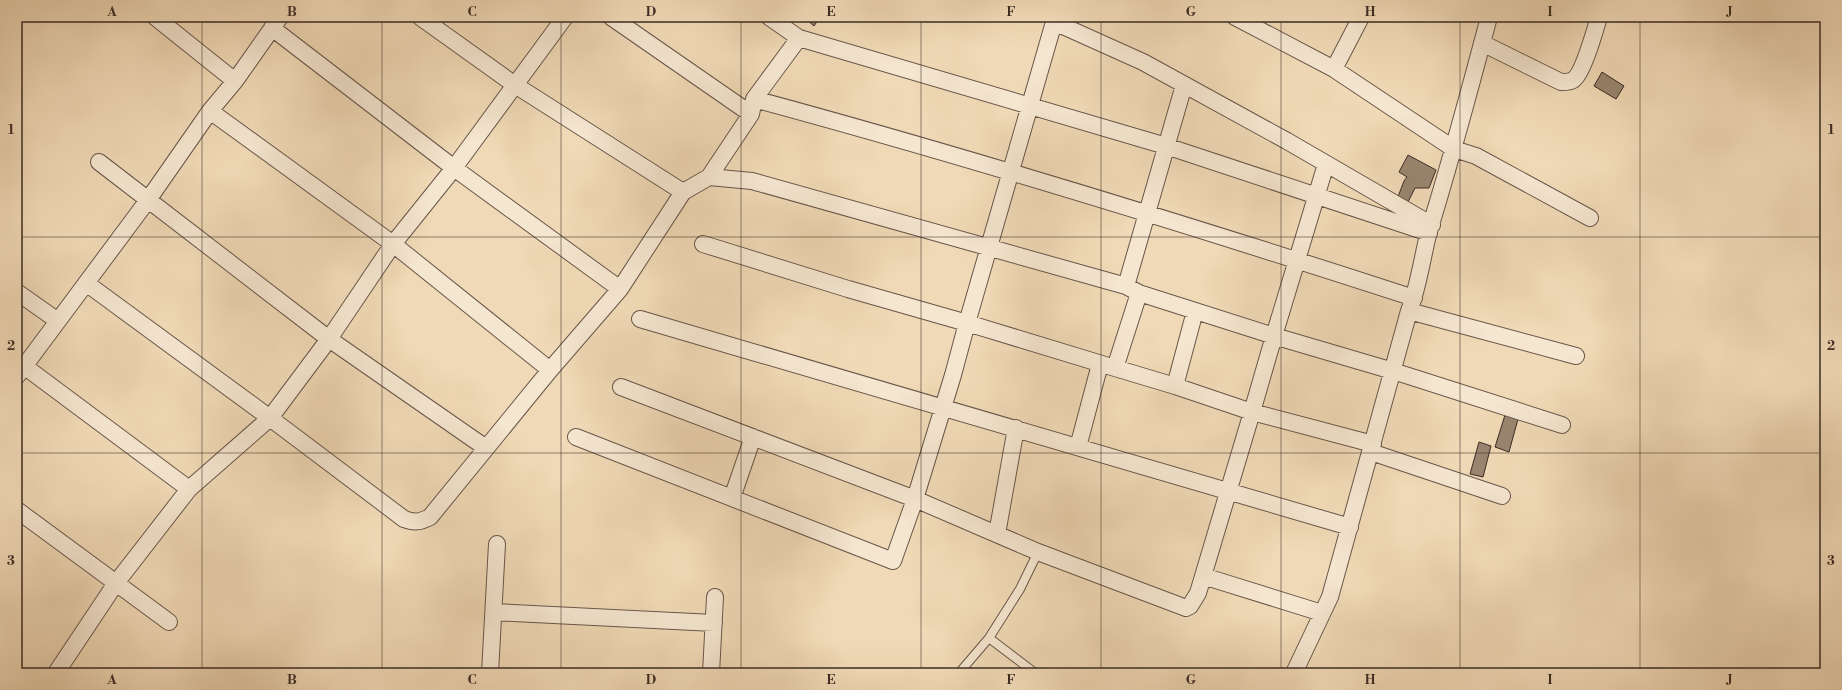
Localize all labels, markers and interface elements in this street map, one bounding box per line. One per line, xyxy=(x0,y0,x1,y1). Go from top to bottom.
text: A xyxy=(106,4,117,20)
text: B xyxy=(287,4,297,20)
text: C xyxy=(467,4,477,20)
text: D xyxy=(646,4,656,20)
text: E xyxy=(826,4,836,20)
text: F xyxy=(1006,4,1016,20)
text: G xyxy=(1186,4,1197,20)
text: H xyxy=(1365,4,1376,20)
text: I xyxy=(1547,4,1553,20)
text: J xyxy=(1725,4,1733,20)
text: 1 xyxy=(8,122,15,138)
text: 1 xyxy=(1828,122,1835,138)
text: 2 xyxy=(7,338,15,354)
text: 2 xyxy=(1827,338,1835,354)
text: 3 xyxy=(7,553,15,569)
text: 3 xyxy=(1827,553,1835,569)
text: A xyxy=(106,672,117,688)
text: B xyxy=(287,672,297,688)
text: C xyxy=(467,672,477,688)
text: D xyxy=(646,672,656,688)
text: E xyxy=(826,672,836,688)
text: F xyxy=(1006,672,1016,688)
text: G xyxy=(1186,672,1197,688)
text: H xyxy=(1365,672,1376,688)
text: I xyxy=(1547,672,1553,688)
text: J xyxy=(1725,672,1733,688)

